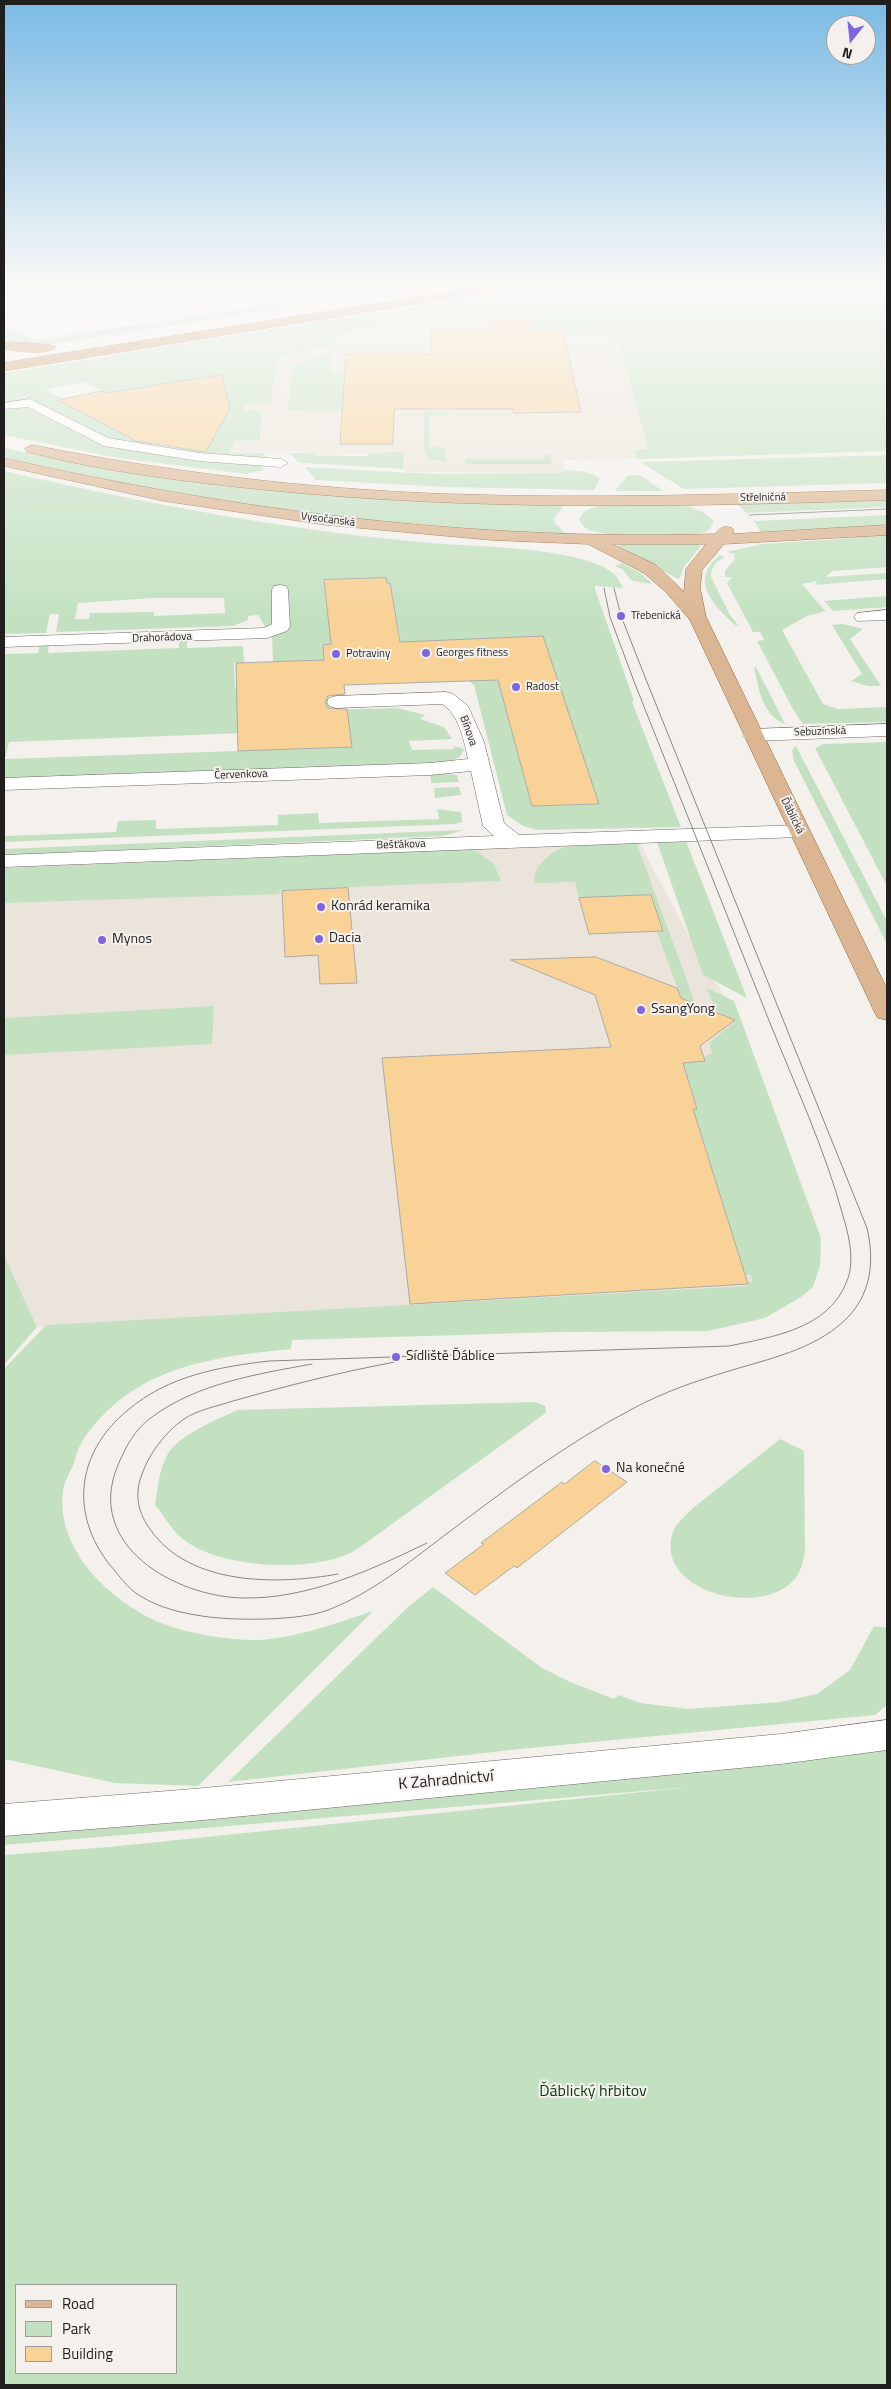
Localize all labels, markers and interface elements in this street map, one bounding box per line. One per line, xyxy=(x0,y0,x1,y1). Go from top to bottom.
north arrow xyxy=(826,15,876,65)
text: N xyxy=(839,43,855,65)
street label: Střelničná xyxy=(740,491,786,505)
street label: Vysočanská xyxy=(300,510,356,530)
place label: Třebenická xyxy=(631,609,681,623)
marker: Třebenická xyxy=(615,610,627,622)
street label: Drahorádova xyxy=(132,630,192,646)
place label: Georges fitness xyxy=(436,646,508,660)
place label: Potraviny xyxy=(346,647,390,661)
marker: Georges fitness xyxy=(420,647,432,659)
marker: Potraviny xyxy=(330,648,342,660)
place label: Radost xyxy=(526,680,559,694)
marker: Radost xyxy=(510,681,522,693)
street label: Bínova xyxy=(456,714,480,748)
street label: Sebuzínská xyxy=(794,724,846,740)
street label: Červenkova xyxy=(214,767,268,783)
street label: Ďáblická xyxy=(778,796,806,836)
street label: Bešťákova xyxy=(376,838,426,852)
place label: Konrád keramika xyxy=(331,899,430,915)
marker: Konrád keramika xyxy=(315,901,327,913)
place label: Dacia xyxy=(329,931,361,947)
place label: Mynos xyxy=(112,932,152,948)
marker: Dacia xyxy=(313,933,325,945)
marker: Mynos xyxy=(96,934,108,946)
place label: SsangYong xyxy=(651,1002,715,1018)
marker: SsangYong xyxy=(635,1004,647,1016)
place label: Sídliště Ďáblice xyxy=(406,1349,495,1365)
marker: Sídliště Ďáblice xyxy=(390,1351,402,1363)
place label: Na konečné xyxy=(616,1461,685,1477)
marker: Na konečné xyxy=(600,1463,612,1475)
street label: K Zahradnictví xyxy=(397,1767,495,1795)
park label: Ďáblický hřbitov xyxy=(539,2082,647,2102)
legend xyxy=(15,2284,178,2374)
text: Road xyxy=(62,2292,94,2315)
text: Park xyxy=(62,2317,91,2340)
text: Building xyxy=(62,2342,113,2365)

